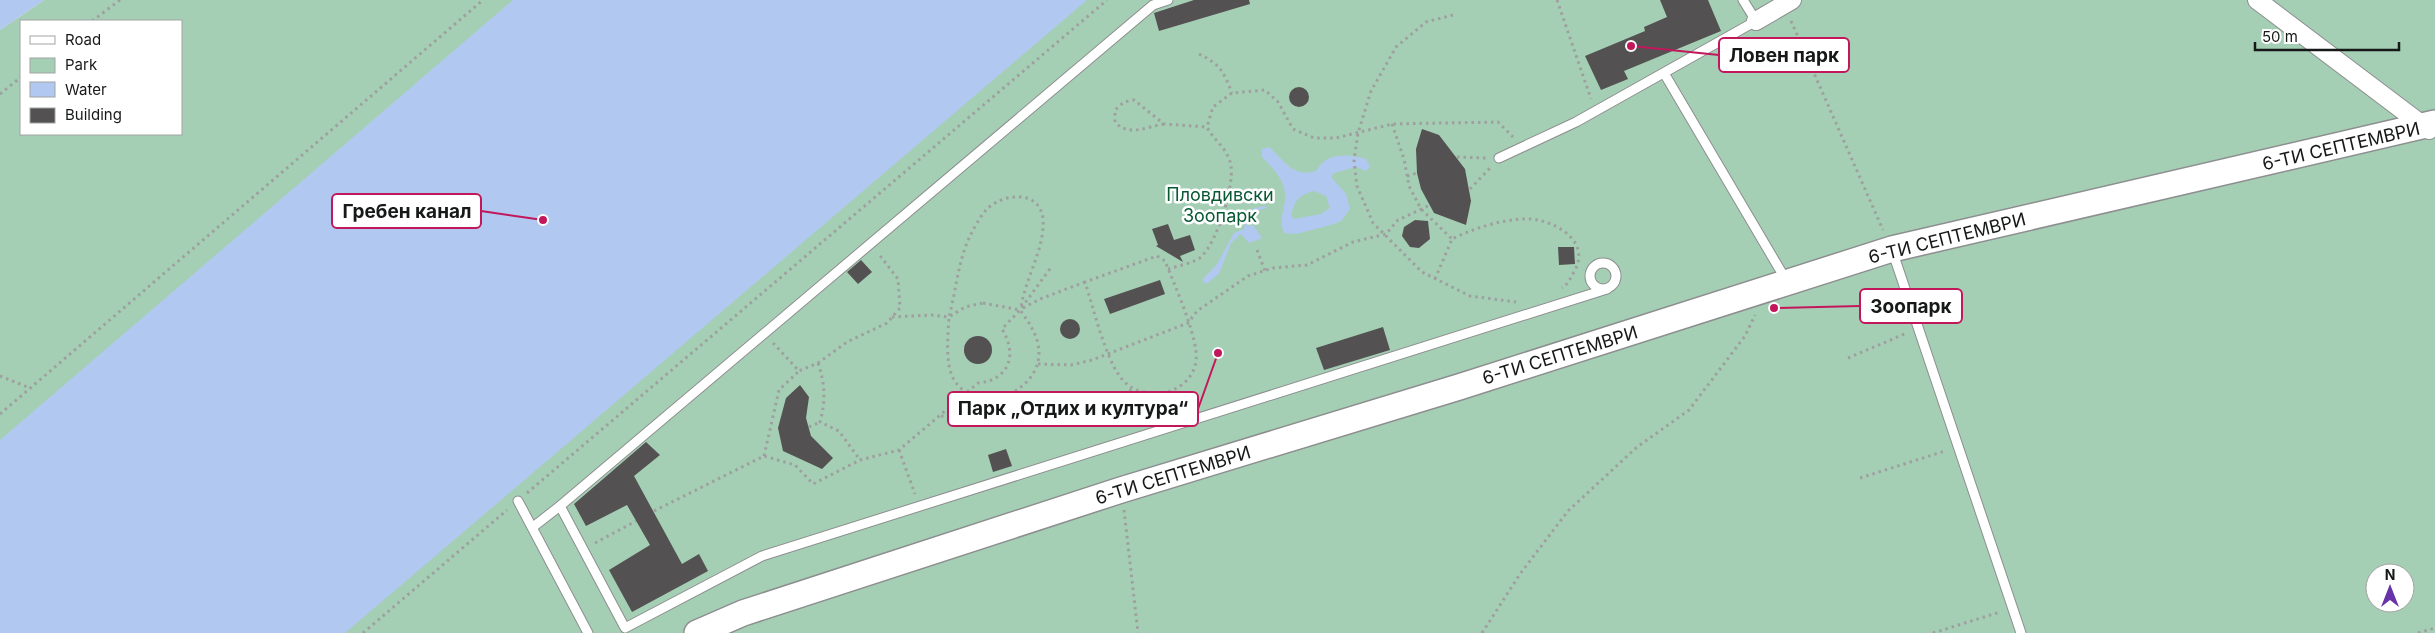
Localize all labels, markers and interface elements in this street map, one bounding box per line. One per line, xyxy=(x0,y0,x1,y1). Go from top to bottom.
legend xyxy=(20,20,182,135)
scale bar xyxy=(2255,20,2399,52)
text: 50 m xyxy=(2262,27,2298,46)
text: Road xyxy=(65,30,101,49)
callout: Ловен парк xyxy=(1719,38,1849,72)
text: Ловен парк xyxy=(1729,44,1839,67)
text: Park xyxy=(65,55,98,74)
text: Water xyxy=(65,80,107,99)
text: Building xyxy=(65,105,122,124)
street label: 6-ТИ СЕПТЕМВРИ xyxy=(2260,118,2422,174)
park label: Пловдивски Зоопарк xyxy=(1166,184,1274,226)
callout: Гребен канал xyxy=(332,194,481,228)
text: Гребен канал xyxy=(343,200,471,223)
street label: 6-ТИ СЕПТЕМВРИ xyxy=(1866,208,2028,268)
callout: Зоопарк xyxy=(1860,289,1962,323)
text: Зоопарк xyxy=(1870,295,1952,318)
street label: 6-ТИ СЕПТЕМВРИ xyxy=(1480,321,1640,389)
callout: Парк „Отдих и култура“ xyxy=(948,392,1198,426)
text: Парк „Отдих и култура“ xyxy=(958,397,1188,420)
street label: 6-ТИ СЕПТЕМВРИ xyxy=(1093,441,1253,509)
north arrow xyxy=(2365,563,2415,613)
text: N xyxy=(2385,566,2395,583)

